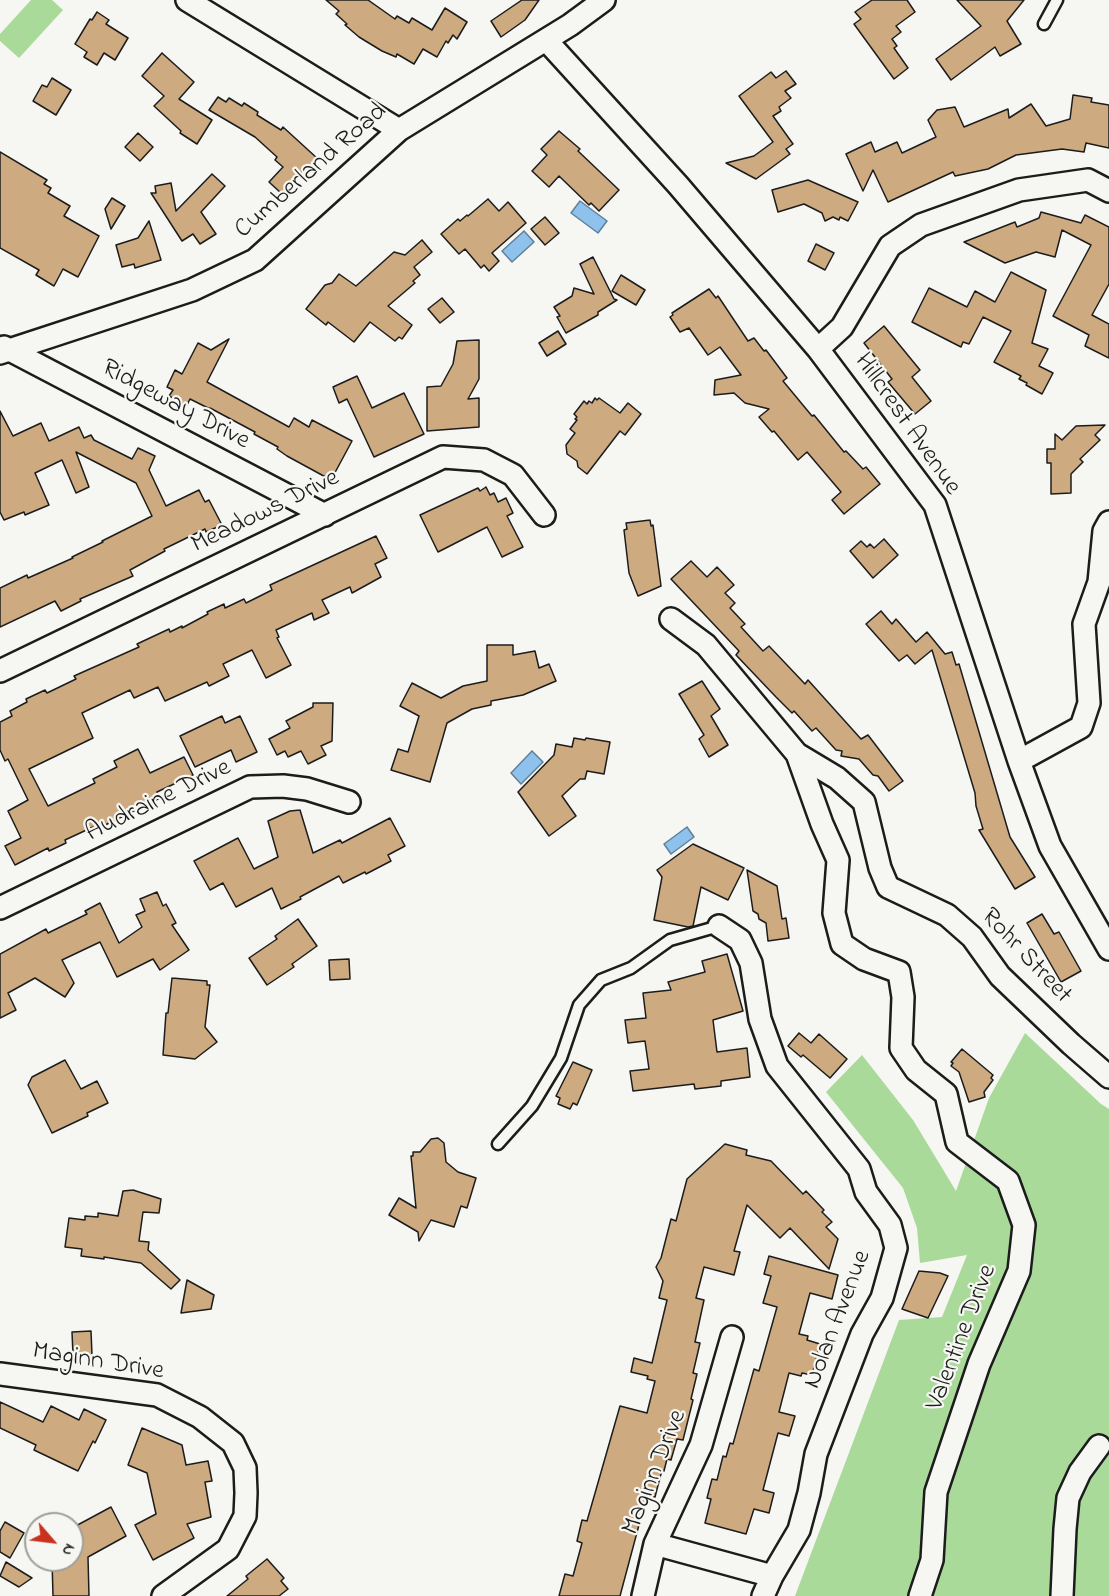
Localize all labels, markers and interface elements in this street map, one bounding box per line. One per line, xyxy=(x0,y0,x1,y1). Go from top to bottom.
street label: Cumberland Road xyxy=(229,97,395,247)
street label: Hillcrest Avenue xyxy=(846,348,966,502)
street label: Ridgeway Drive xyxy=(96,354,254,458)
street label: Meadows Drive xyxy=(187,464,345,562)
street label: Audraine Drive xyxy=(81,753,237,851)
street label: Rohr Street xyxy=(973,903,1077,1011)
street label: Nolan Avenue xyxy=(798,1246,880,1394)
street label: Valentine Drive xyxy=(921,1261,1005,1415)
street label: Maginn Drive xyxy=(30,1337,166,1389)
street label: Maginn Drive xyxy=(617,1406,695,1540)
north arrow xyxy=(24,1512,84,1572)
text: N xyxy=(55,1539,81,1560)

